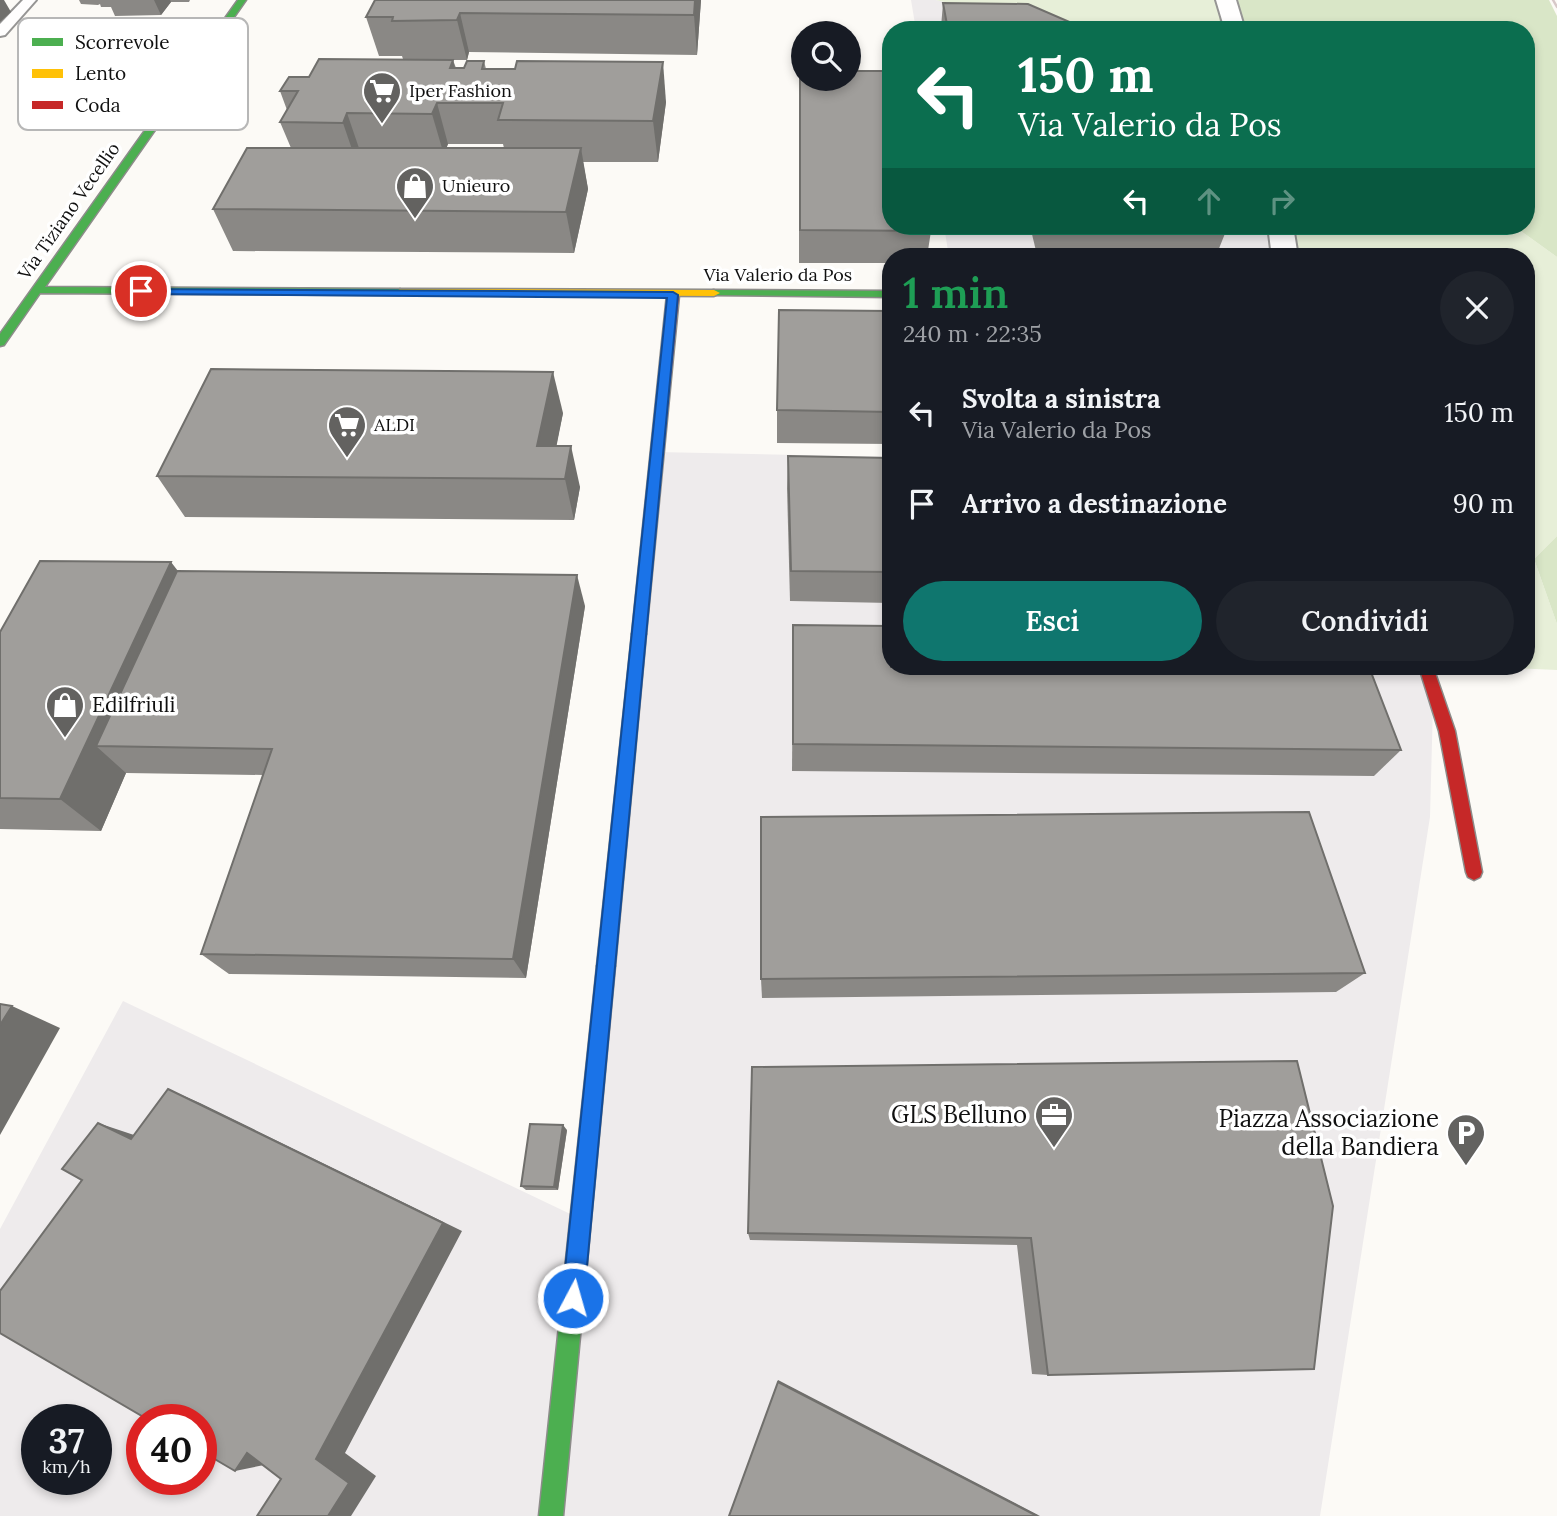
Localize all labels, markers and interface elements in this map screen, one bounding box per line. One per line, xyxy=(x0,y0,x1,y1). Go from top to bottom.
legend xyxy=(18,18,248,130)
map controls xyxy=(791,21,861,91)
button: search xyxy=(791,21,861,91)
text: Scorrevole xyxy=(75,30,170,54)
text: 150 m xyxy=(1018,43,1154,105)
icon: left xyxy=(903,49,994,140)
text: Lento xyxy=(75,61,126,85)
supermarket icon: Iper Fashion xyxy=(361,70,403,125)
place label: Iper Fashion xyxy=(409,79,512,102)
text: Coda xyxy=(75,93,121,117)
text: Via Valerio da Pos xyxy=(1018,104,1282,145)
street label: Via Tiziano Vecellio xyxy=(12,138,125,285)
shop icon: Unieuro xyxy=(394,165,436,220)
place label: Unieuro xyxy=(442,174,510,197)
icon: left xyxy=(1117,182,1155,220)
icon: ahead xyxy=(1190,182,1228,220)
icon: right xyxy=(1263,182,1301,220)
pin xyxy=(111,261,171,321)
street label: Via Valerio da Pos xyxy=(703,263,852,286)
text: 1 min xyxy=(903,266,1008,320)
button: close xyxy=(1440,271,1514,345)
icon: arrive xyxy=(122,272,160,310)
text: 240 m · 22:35 xyxy=(903,319,1042,348)
text: Svolta a sinistra xyxy=(962,382,1161,415)
icon: left xyxy=(903,394,941,432)
text: 150 m xyxy=(1444,396,1514,429)
supermarket icon: ALDI xyxy=(326,404,368,459)
place label: ALDI xyxy=(373,413,415,436)
text: Via Valerio da Pos xyxy=(962,415,1152,444)
icon: arrive xyxy=(903,485,941,523)
text: Arrivo a destinazione xyxy=(962,487,1227,520)
text: 90 m xyxy=(1453,487,1514,520)
button: Esci xyxy=(903,581,1202,661)
button: Condividi xyxy=(1216,581,1514,661)
shop icon: Edilfriuli xyxy=(44,684,86,739)
place label: Edilfriuli xyxy=(92,691,176,718)
office icon: GLS Belluno xyxy=(1033,1094,1075,1149)
place label: GLS Belluno xyxy=(891,1099,1027,1130)
place label: Piazza Associazione della Bandiera xyxy=(1218,1103,1439,1162)
parking icon: Piazza Associazione della Bandiera xyxy=(1445,1112,1487,1167)
position arrow xyxy=(536,1261,610,1335)
speed limit sign: 40 xyxy=(126,1404,217,1495)
text: 37 xyxy=(48,1418,85,1463)
text: km/h xyxy=(42,1455,91,1478)

